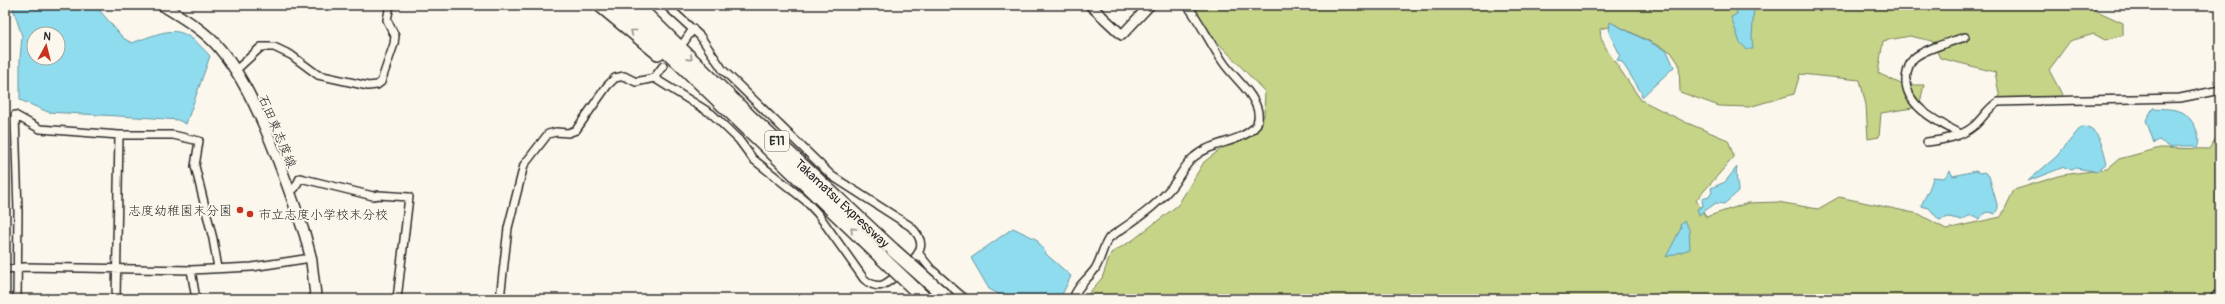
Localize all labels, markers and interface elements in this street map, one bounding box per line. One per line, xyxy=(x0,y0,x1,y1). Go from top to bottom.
north arrow xyxy=(26,26,66,66)
text: N xyxy=(43,30,52,44)
one-way arrow xyxy=(630,30,637,37)
one-way arrow xyxy=(685,54,693,61)
street label: 石田東志度線 xyxy=(254,92,300,171)
road number: E11 xyxy=(765,131,789,151)
street label: Takamatsu Expressway xyxy=(791,156,893,252)
place label: 志度幼稚園末分園 xyxy=(128,203,232,219)
marker: 志度幼稚園末分園 xyxy=(235,205,245,215)
place label: 市立志度小学校末分校 xyxy=(258,207,388,223)
marker: 市立志度小学校末分校 xyxy=(245,209,255,219)
one-way arrow xyxy=(850,227,858,235)

